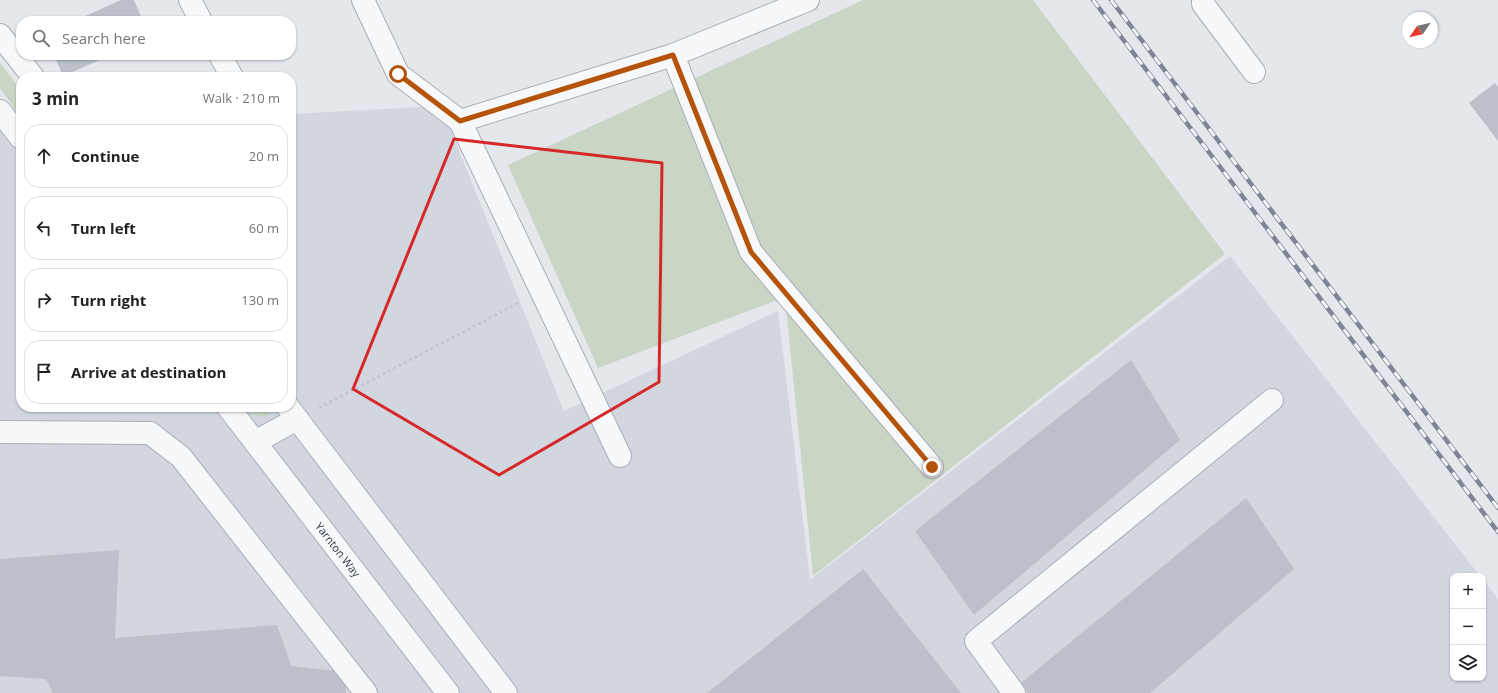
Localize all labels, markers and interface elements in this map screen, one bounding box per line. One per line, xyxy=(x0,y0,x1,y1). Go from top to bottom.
north arrow xyxy=(1402,12,1438,48)
search box xyxy=(16,16,296,60)
icon: search xyxy=(30,27,52,49)
text: Search here xyxy=(62,28,146,48)
route start xyxy=(389,65,407,83)
text: 3 min xyxy=(32,87,79,110)
text: Walk · 210 m xyxy=(203,89,280,107)
icon: ahead xyxy=(33,145,55,167)
text: Continue xyxy=(71,146,139,166)
text: 20 m xyxy=(249,147,279,165)
icon: left xyxy=(33,217,55,239)
text: Turn left xyxy=(71,218,136,238)
text: 60 m xyxy=(249,219,279,237)
icon: right xyxy=(33,289,55,311)
text: Turn right xyxy=(71,290,146,310)
text: 130 m xyxy=(241,291,279,309)
icon: arrive xyxy=(33,361,55,383)
text: Arrive at destination xyxy=(71,362,226,382)
route end xyxy=(923,458,941,476)
street label: Yarnton Way xyxy=(312,519,364,580)
map controls xyxy=(1450,573,1486,681)
button: + xyxy=(1450,573,1486,609)
button: − xyxy=(1450,609,1486,645)
button: layers xyxy=(1450,645,1486,681)

